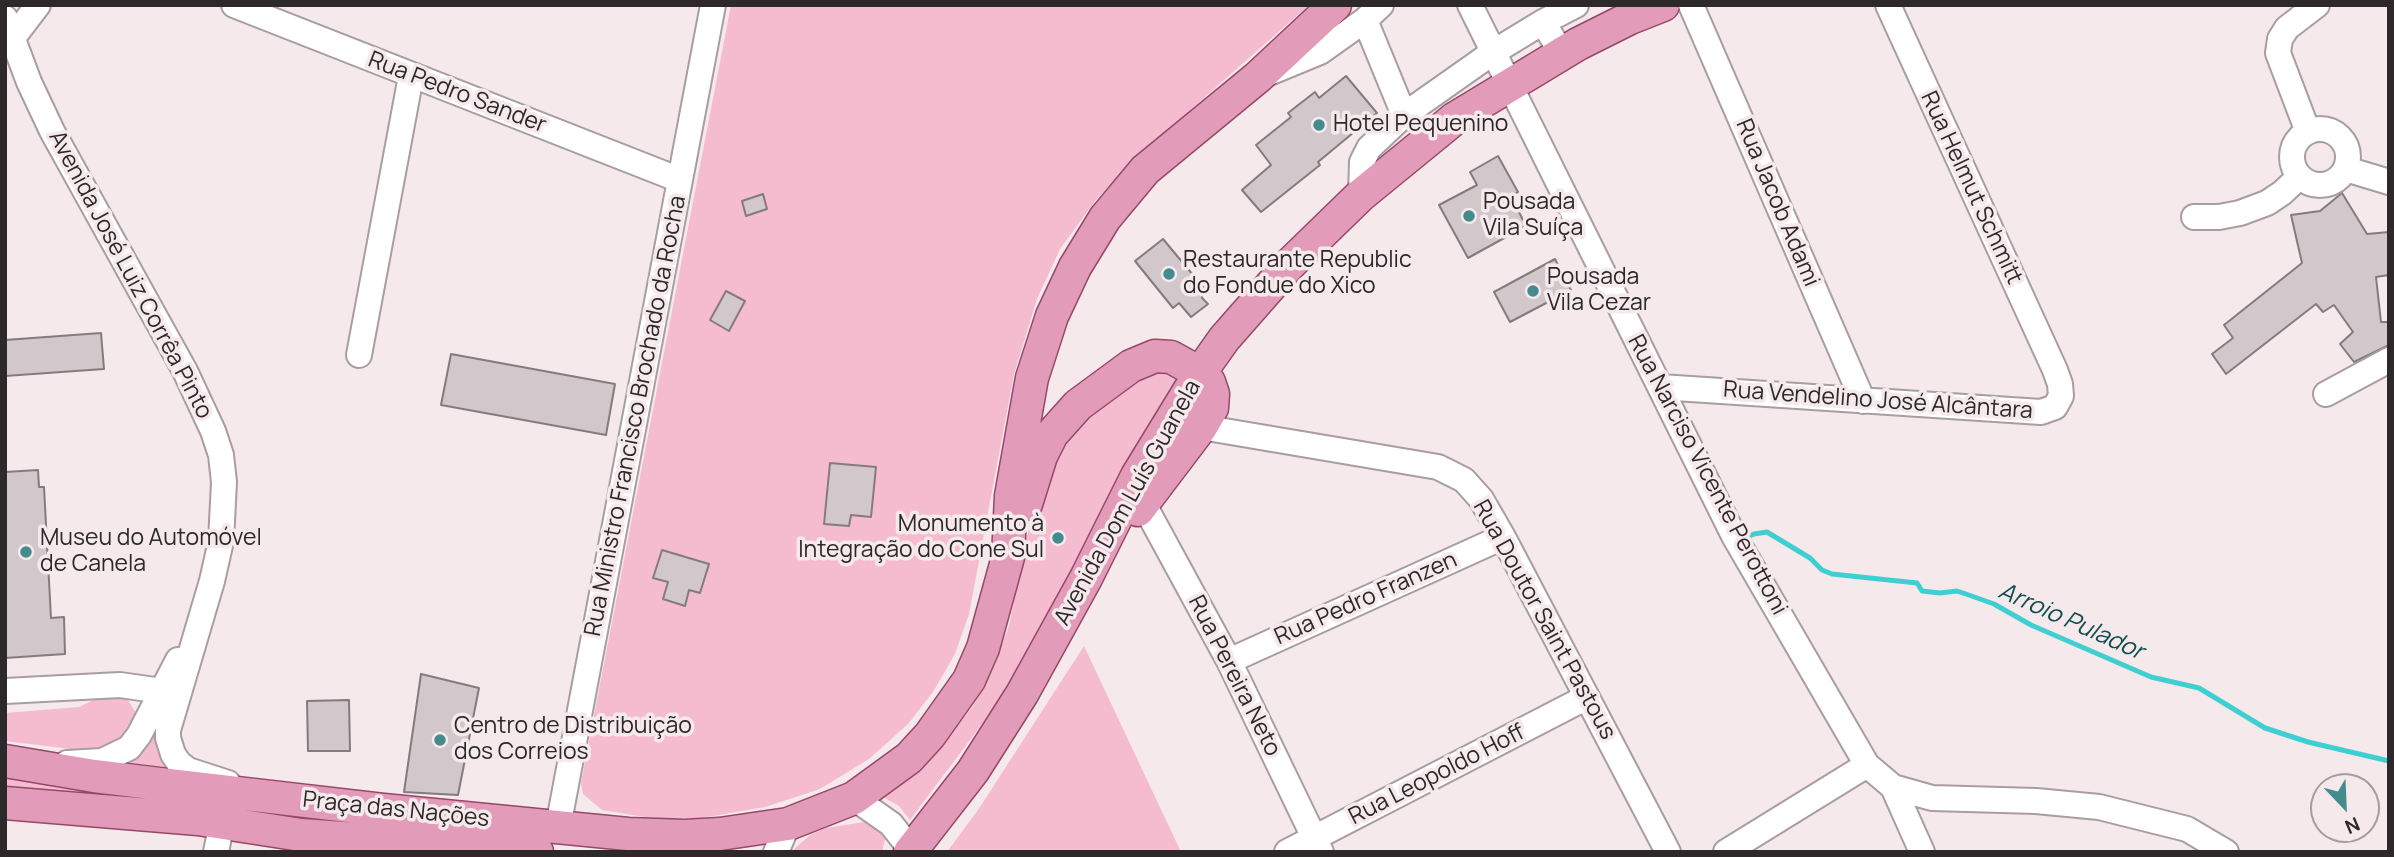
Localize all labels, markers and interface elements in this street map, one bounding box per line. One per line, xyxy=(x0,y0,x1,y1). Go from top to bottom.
street label: Rua Pedro Sander xyxy=(364,46,550,140)
street label: Rua Helmut Schmitt xyxy=(1914,87,2028,289)
place label: Hotel Pequenino xyxy=(1333,111,1508,139)
street label: Rua Jacob Adami xyxy=(1729,115,1825,291)
marker: Hotel Pequenino xyxy=(1311,117,1327,133)
street label: Avenida José Luiz Corrêa Pinto xyxy=(42,126,218,424)
place label: Pousada Vila Suíça xyxy=(1483,189,1583,243)
street label: Rua Ministro Francisco Brochado da Rocha xyxy=(580,193,692,639)
marker: Pousada Vila Suíça xyxy=(1461,208,1477,224)
place label: Restaurante Republic do Fondue do Xico xyxy=(1183,247,1412,301)
place label: Pousada Vila Cezar xyxy=(1547,264,1651,318)
marker: Restaurante Republic do Fondue do Xico xyxy=(1161,266,1177,282)
marker: Pousada Vila Cezar xyxy=(1525,283,1541,299)
street label: Rua Narciso Vicente Perottoni xyxy=(1621,330,1793,620)
street label: Avenida Dom Luís Guanela xyxy=(1049,375,1207,631)
street label: Rua Vendelino José Alcântara xyxy=(1722,376,2034,426)
street label: Rua Doutor Saint Pastous xyxy=(1467,495,1621,745)
place label: Monumento à Integração do Cone Sul xyxy=(798,511,1044,565)
place label: Museu do Automóvel de Canela xyxy=(40,525,262,579)
marker: Monumento à Integração do Cone Sul xyxy=(1050,530,1066,546)
marker: Museu do Automóvel de Canela xyxy=(18,544,34,560)
street label: Rua Pedro Franzen xyxy=(1271,546,1461,652)
water label: Arroio Pulador xyxy=(1994,577,2148,667)
street label: Rua Pereira Neto xyxy=(1182,591,1286,761)
place label: Centro de Distribuição dos Correios xyxy=(454,713,692,767)
street label: Rua Leopoldo Hoff xyxy=(1345,719,1529,831)
marker: Centro de Distribuição dos Correios xyxy=(432,732,448,748)
north arrow xyxy=(2310,773,2380,843)
street label: Praça das Nações xyxy=(301,786,491,834)
text: N xyxy=(2341,811,2364,840)

